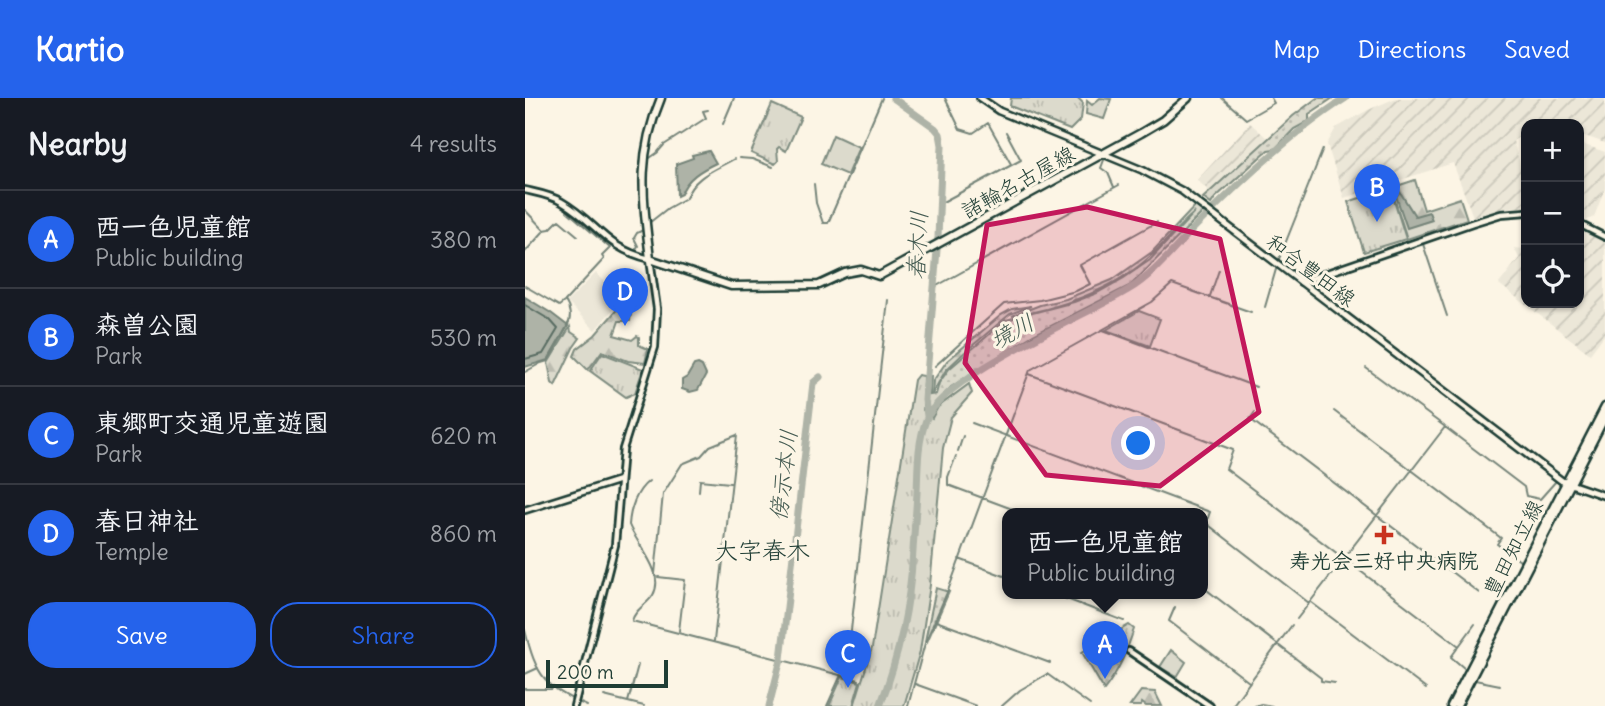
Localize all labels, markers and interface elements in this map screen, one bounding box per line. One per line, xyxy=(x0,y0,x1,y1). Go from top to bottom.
text: Kartio xyxy=(35,28,125,70)
text: Map xyxy=(1273,34,1320,64)
text: Directions xyxy=(1358,34,1466,64)
text: Saved xyxy=(1504,34,1570,64)
map controls xyxy=(1521,119,1584,308)
button: + xyxy=(1521,119,1584,182)
text: Nearby xyxy=(28,125,128,163)
text: 4 results xyxy=(410,129,497,158)
street label: 諸輪名古屋線 xyxy=(956,140,1080,224)
pin: B xyxy=(1354,164,1400,222)
button: − xyxy=(1521,182,1584,245)
text: 西一色児童館 xyxy=(95,210,251,243)
water label: 春木川 xyxy=(901,210,933,280)
text: A xyxy=(44,225,58,254)
text: 380 m xyxy=(430,225,497,254)
street label: 和合豊田線 xyxy=(1261,228,1361,312)
text: Public building xyxy=(95,243,244,272)
button: locate xyxy=(1521,245,1584,308)
pin: D xyxy=(602,268,648,326)
water label: 境川 xyxy=(985,307,1039,355)
text: 森曽公園 xyxy=(95,308,199,341)
text: B xyxy=(43,323,59,352)
text: 530 m xyxy=(430,323,497,352)
text: Park xyxy=(95,341,143,370)
text: 東郷町交通児童遊園 xyxy=(95,406,329,439)
text: C xyxy=(43,421,59,450)
text: 620 m xyxy=(430,421,497,450)
your location xyxy=(1121,426,1155,460)
water label: 傍示本川 xyxy=(763,428,803,522)
text: Park xyxy=(95,439,143,468)
street label: 豊田知立線 xyxy=(1477,495,1549,601)
text: 春日神社 xyxy=(95,504,199,537)
popup xyxy=(1002,508,1208,599)
text: D xyxy=(43,519,59,548)
text: 860 m xyxy=(430,519,497,548)
text: 西一色児童館 xyxy=(1027,525,1183,558)
marker: 寿光会三好中央病院 xyxy=(1374,525,1394,545)
district label: 大字春木 xyxy=(714,535,810,565)
text: Temple xyxy=(95,537,169,566)
place label: 寿光会三好中央病院 xyxy=(1290,547,1479,574)
text: Public building xyxy=(1027,558,1176,587)
button: Save xyxy=(28,602,256,668)
button: Share xyxy=(270,602,497,668)
pin: A xyxy=(1082,621,1128,679)
pin: C xyxy=(825,630,871,688)
scale bar xyxy=(546,657,669,689)
text: 200 m xyxy=(557,660,614,684)

